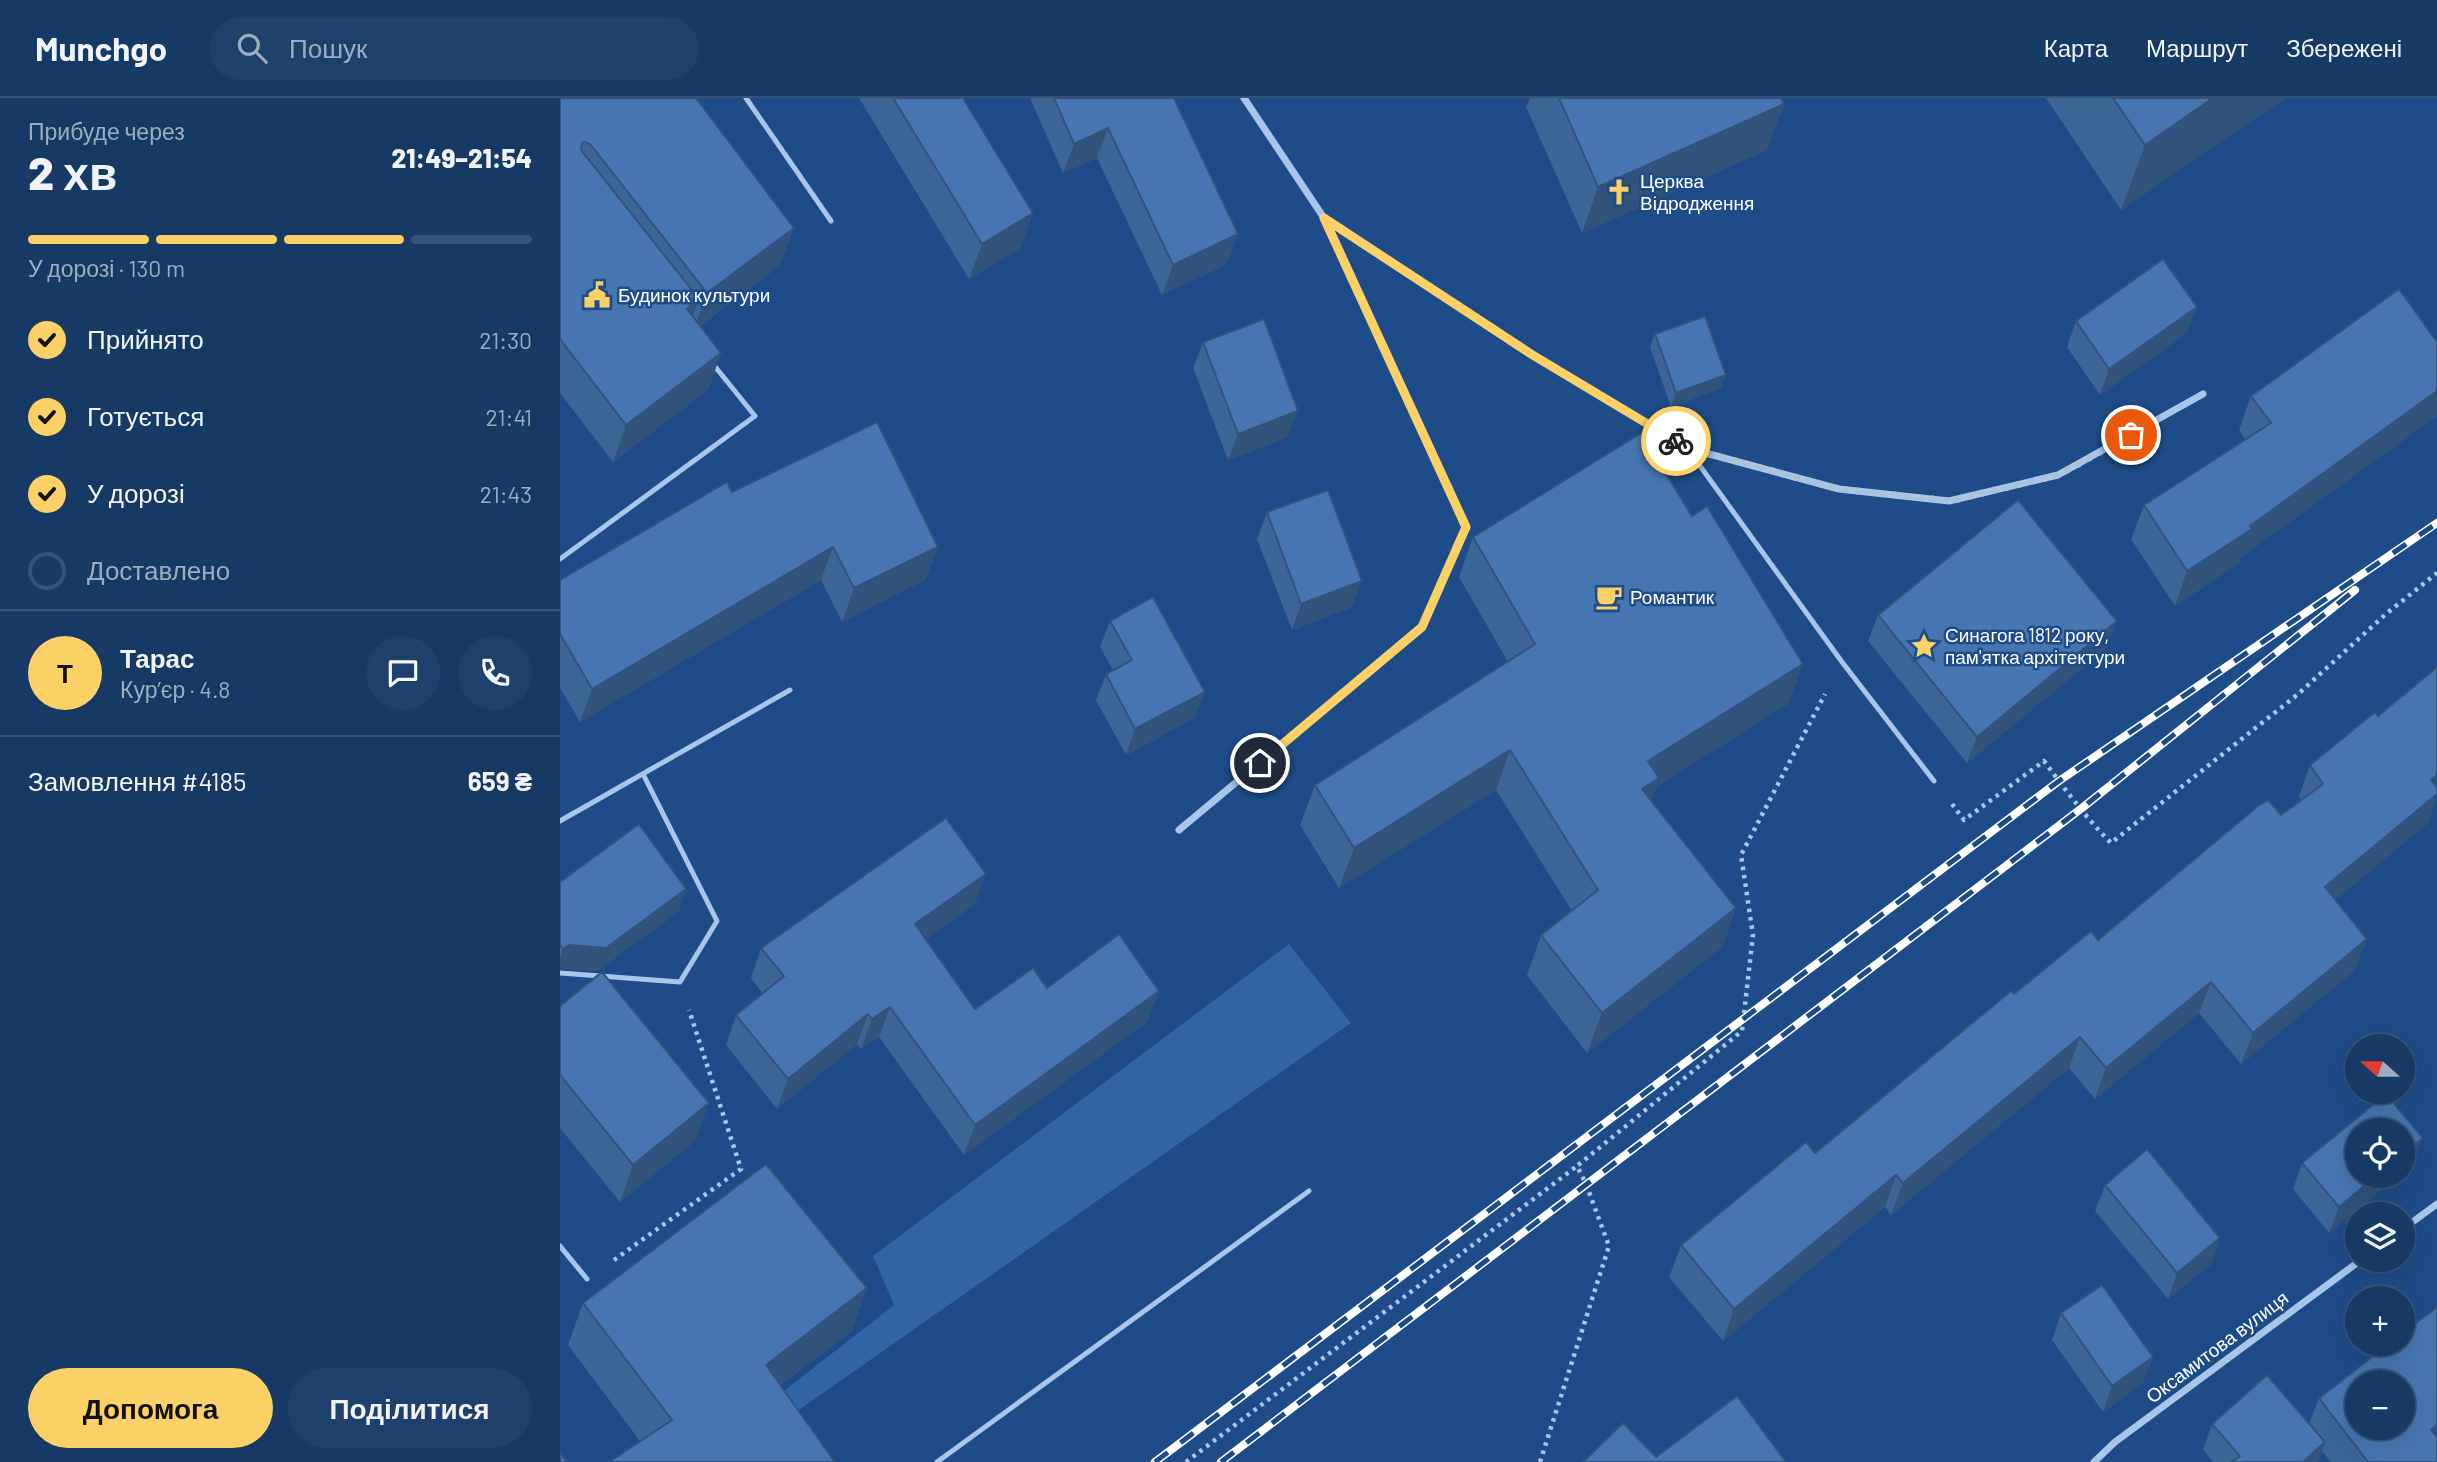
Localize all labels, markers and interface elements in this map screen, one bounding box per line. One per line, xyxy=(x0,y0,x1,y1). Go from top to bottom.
search box xyxy=(209,17,699,80)
text: Munchgo xyxy=(35,28,167,68)
icon: search xyxy=(233,29,271,67)
text: Пошук xyxy=(289,32,367,63)
text: Карта xyxy=(2044,33,2108,62)
text: Маршрут xyxy=(2146,33,2248,62)
text: Збережені xyxy=(2286,33,2402,62)
text: Прибуде через xyxy=(28,117,185,145)
text: 21:49–21:54 xyxy=(392,142,532,173)
text: 2 хв xyxy=(28,144,117,199)
place label: Церква Відродження xyxy=(1640,169,1754,214)
church icon: Церква Відродження xyxy=(1604,177,1634,207)
text: У дорозі · 130 m xyxy=(28,254,185,282)
public building icon: Будинок культури xyxy=(582,280,612,310)
place label: Будинок культури xyxy=(618,283,770,306)
icon: check xyxy=(28,321,66,359)
text: Прийнято xyxy=(87,323,204,354)
text: 21:30 xyxy=(479,326,532,354)
icon: check xyxy=(28,398,66,436)
text: Готується xyxy=(87,400,204,431)
text: 21:41 xyxy=(486,403,532,431)
pin xyxy=(2101,405,2161,465)
courier xyxy=(1641,406,1711,476)
icon: bag xyxy=(2112,416,2150,454)
icon: bike xyxy=(1657,422,1695,460)
icon: check xyxy=(28,475,66,513)
text: У дорозі xyxy=(87,477,185,508)
text: 21:43 xyxy=(480,480,532,508)
text: Доставлено xyxy=(87,554,230,585)
cafe icon: Романтик xyxy=(1594,582,1624,612)
place label: Романтик xyxy=(1630,585,1715,608)
place label: Синагога 1812 року, пам'ятка архітектури xyxy=(1945,623,2125,668)
place icon: Синагога 1812 року, пам'ятка архітектури xyxy=(1909,631,1939,661)
button: chat xyxy=(366,636,440,710)
button: phone xyxy=(458,636,532,710)
text: Тарас xyxy=(120,642,195,673)
text: Т xyxy=(57,657,73,688)
text: Кур’єр · 4.8 xyxy=(120,675,230,703)
pin xyxy=(1230,733,1290,793)
icon: home xyxy=(1241,744,1279,782)
text: Замовлення #4185 xyxy=(28,765,246,796)
text: 659 ₴ xyxy=(468,765,532,796)
north arrow xyxy=(2345,1034,2415,1104)
map controls xyxy=(2345,1034,2415,1440)
button: locate xyxy=(2345,1118,2415,1188)
button: layers xyxy=(2345,1202,2415,1272)
street label: Оксамитова вулиця xyxy=(2141,1286,2292,1408)
button: + xyxy=(2345,1286,2415,1356)
button: Допомога xyxy=(28,1368,273,1448)
button: Поділитися xyxy=(287,1368,532,1448)
button: − xyxy=(2345,1370,2415,1440)

